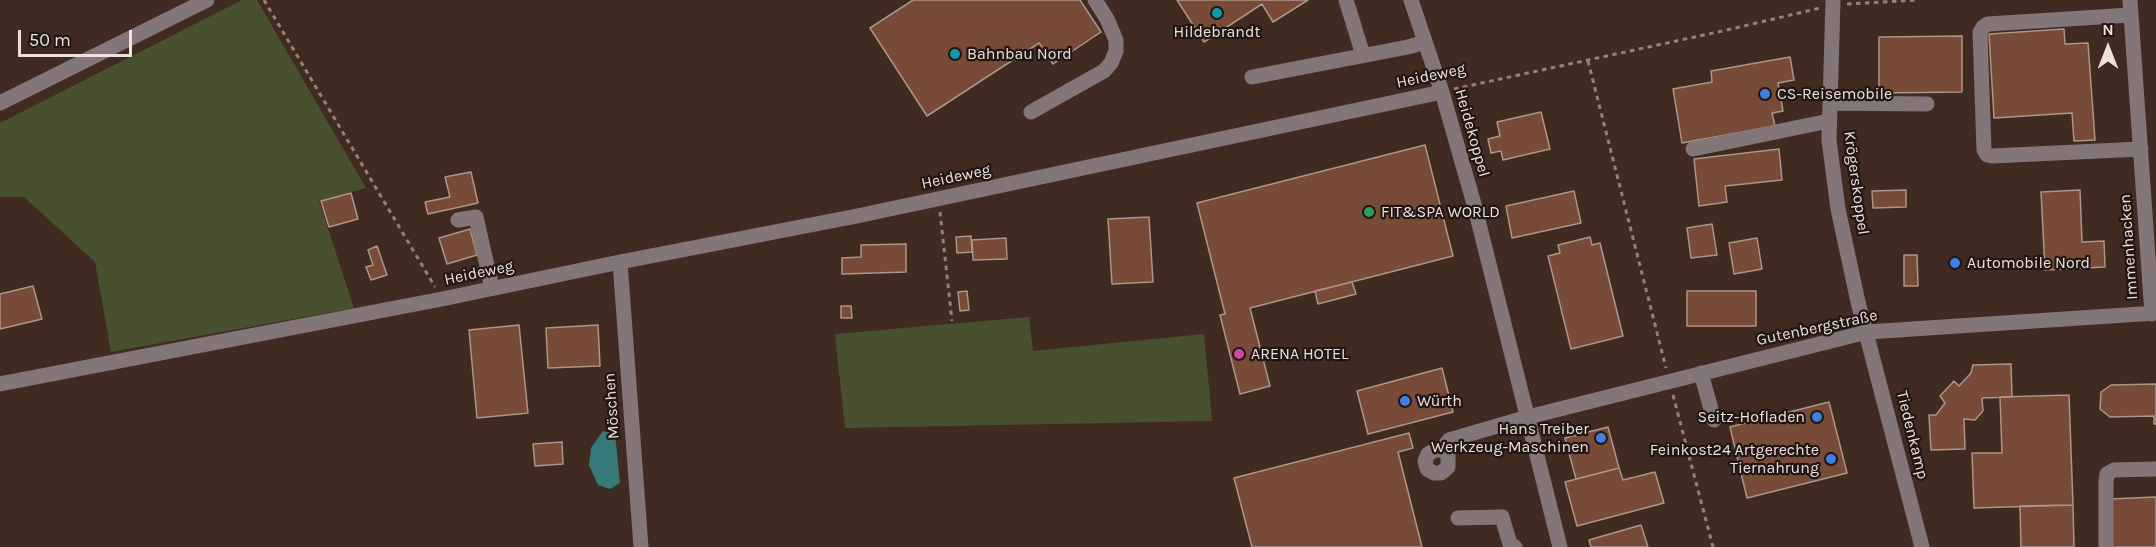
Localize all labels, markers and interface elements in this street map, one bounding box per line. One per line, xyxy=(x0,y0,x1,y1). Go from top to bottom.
marker: Hildebrandt xyxy=(1210,6,1224,20)
scale bar xyxy=(21,18,135,56)
north arrow xyxy=(2078,18,2138,78)
text: N xyxy=(2102,20,2114,39)
place label: Hildebrandt xyxy=(1174,22,1260,42)
text: 50 m xyxy=(29,29,71,51)
place label: Bahnbau Nord xyxy=(967,44,1072,64)
marker: Bahnbau Nord xyxy=(948,47,962,61)
street label: Heideweg xyxy=(1395,59,1467,93)
place label: CS-Reisemobile xyxy=(1777,84,1892,104)
street label: Heidekoppel xyxy=(1450,87,1494,179)
marker: CS-Reisemobile xyxy=(1758,87,1772,101)
street label: Krögerskoppel xyxy=(1839,130,1873,236)
street label: Heideweg xyxy=(920,160,992,194)
street label: Immenhacken xyxy=(2116,194,2142,300)
place label: FIT&SPA WORLD xyxy=(1381,202,1500,222)
marker: FIT&SPA WORLD xyxy=(1362,205,1376,219)
place label: Automobile Nord xyxy=(1967,253,2090,273)
street label: Heideweg xyxy=(443,256,515,290)
marker: Automobile Nord xyxy=(1948,256,1962,270)
street label: Gutenbergstraße xyxy=(1755,306,1879,350)
place label: ARENA HOTEL xyxy=(1251,344,1348,364)
marker: ARENA HOTEL xyxy=(1232,347,1246,361)
street label: Möschen xyxy=(600,372,624,440)
street label: Tiedenkamp xyxy=(1892,389,1932,481)
place label: Würth xyxy=(1417,391,1462,411)
marker: Würth xyxy=(1398,394,1412,408)
place label: Seitz-Hofladen xyxy=(1698,407,1805,427)
marker: Seitz-Hofladen xyxy=(1810,410,1824,424)
place label: Hans Treiber Werkzeug-Maschinen xyxy=(1431,419,1589,457)
marker: Hans Treiber Werkzeug-Maschinen xyxy=(1594,431,1608,445)
place label: Feinkost24 Artgerechte Tiernahrung xyxy=(1650,440,1819,478)
marker: Feinkost24 Artgerechte Tiernahrung xyxy=(1824,452,1838,466)

